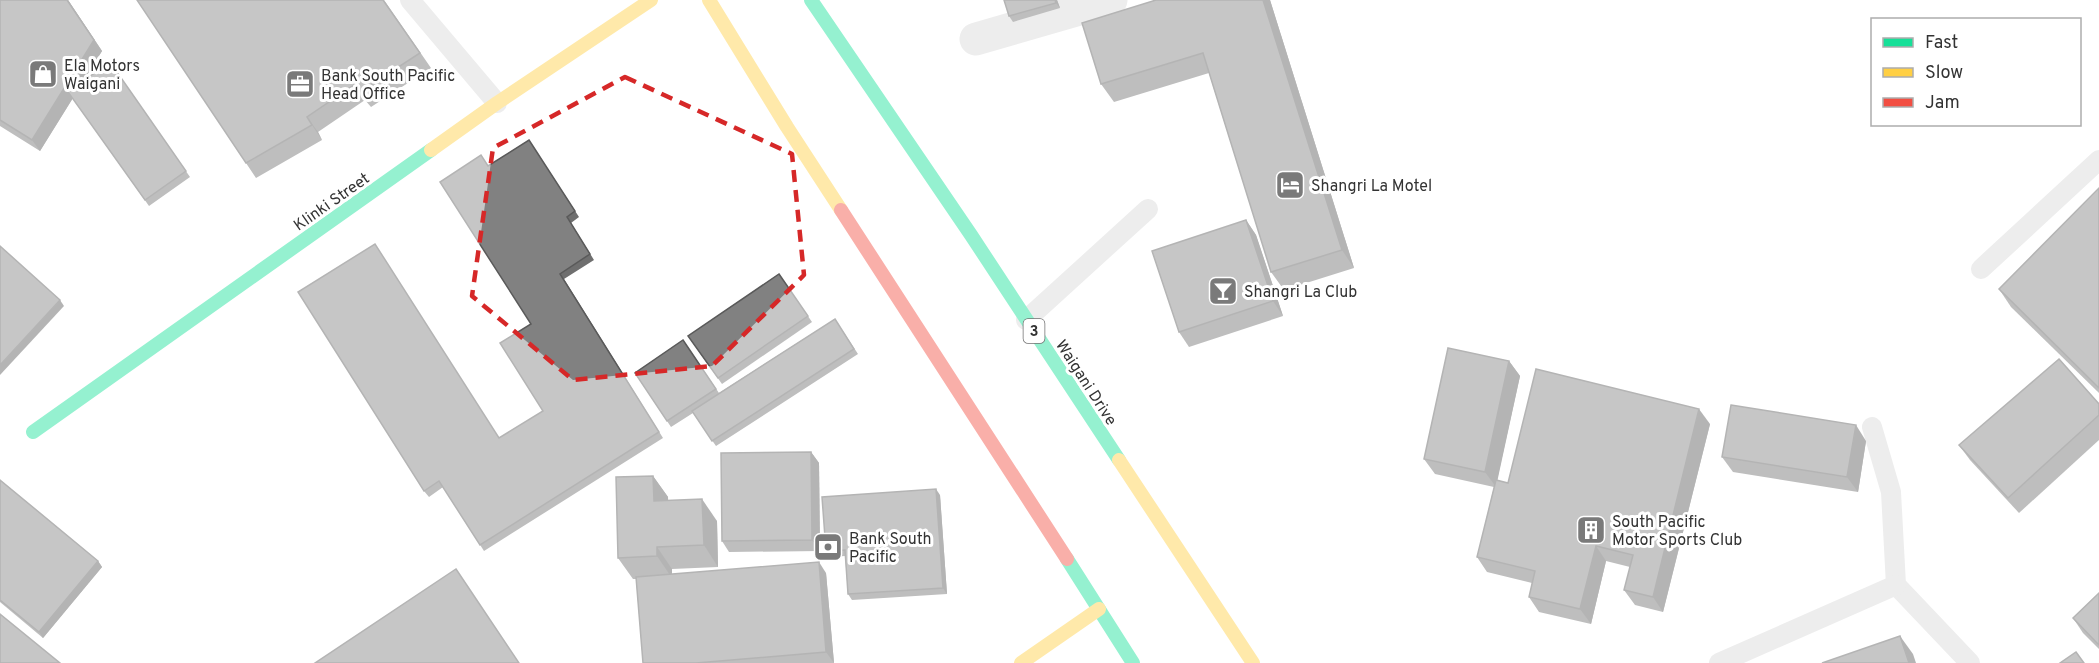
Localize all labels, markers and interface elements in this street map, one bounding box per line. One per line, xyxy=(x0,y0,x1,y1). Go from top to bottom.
legend xyxy=(1871,18,2081,126)
text: Fast xyxy=(1925,32,1958,55)
place label: Ela Motors Waigani xyxy=(64,57,140,95)
shop icon: Ela Motors Waigani xyxy=(27,58,59,90)
text: Slow xyxy=(1925,62,1963,85)
place label: Bank South Pacific Head Office xyxy=(321,67,455,105)
office icon: Bank South Pacific Head Office xyxy=(284,68,316,100)
text: Jam xyxy=(1925,92,1960,115)
street label: Klinki Street xyxy=(290,169,374,236)
hotel icon: Shangri La Motel xyxy=(1274,169,1306,201)
place label: Shangri La Motel xyxy=(1311,177,1432,197)
bar icon: Shangri La Club xyxy=(1207,275,1239,307)
place label: Shangri La Club xyxy=(1244,283,1357,303)
road number: 3 xyxy=(1024,319,1044,343)
street label: Waigani Drive xyxy=(1050,337,1120,430)
place label: South Pacific Motor Sports Club xyxy=(1612,513,1742,551)
building icon: South Pacific Motor Sports Club xyxy=(1575,514,1607,546)
place label: Bank South Pacific xyxy=(849,530,932,568)
bank icon: Bank South Pacific xyxy=(812,531,844,563)

